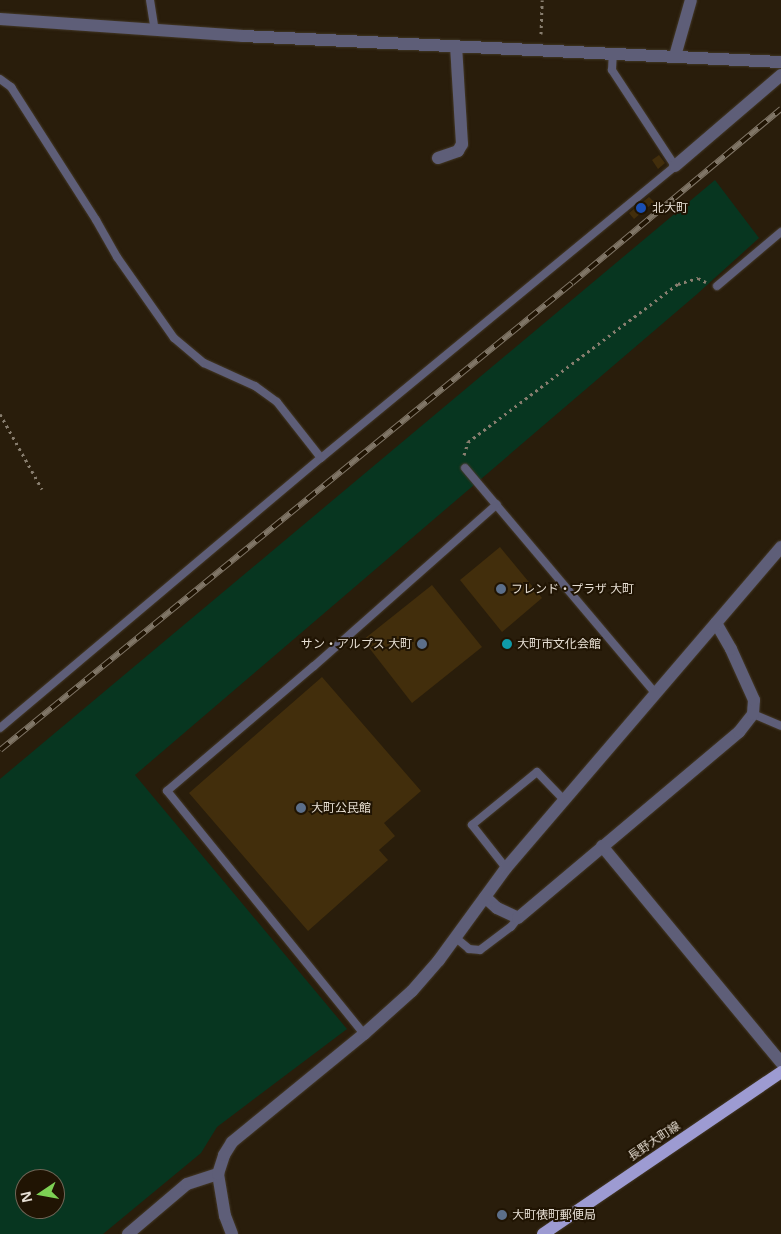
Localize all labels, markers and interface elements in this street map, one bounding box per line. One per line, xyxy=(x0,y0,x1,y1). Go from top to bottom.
marker: 北大町 xyxy=(634,201,648,215)
place label: 北大町 xyxy=(652,201,688,215)
place label: フレンド・プラザ 大町 xyxy=(511,582,634,596)
marker: フレンド・プラザ 大町 xyxy=(495,583,507,595)
place label: サン・アルプス 大町 xyxy=(301,637,412,651)
place label: 大町市文化会館 xyxy=(517,637,601,651)
marker: サン・アルプス 大町 xyxy=(416,638,428,650)
marker: 大町市文化会館 xyxy=(501,638,513,650)
place label: 大町公民館 xyxy=(311,801,371,815)
marker: 大町公民館 xyxy=(295,802,307,814)
street label: 長野大町線 xyxy=(625,1118,683,1164)
north arrow xyxy=(15,1169,65,1219)
text: N xyxy=(15,1189,36,1205)
place label: 大町俵町郵便局 xyxy=(512,1208,596,1222)
marker: 大町俵町郵便局 xyxy=(496,1209,508,1221)

